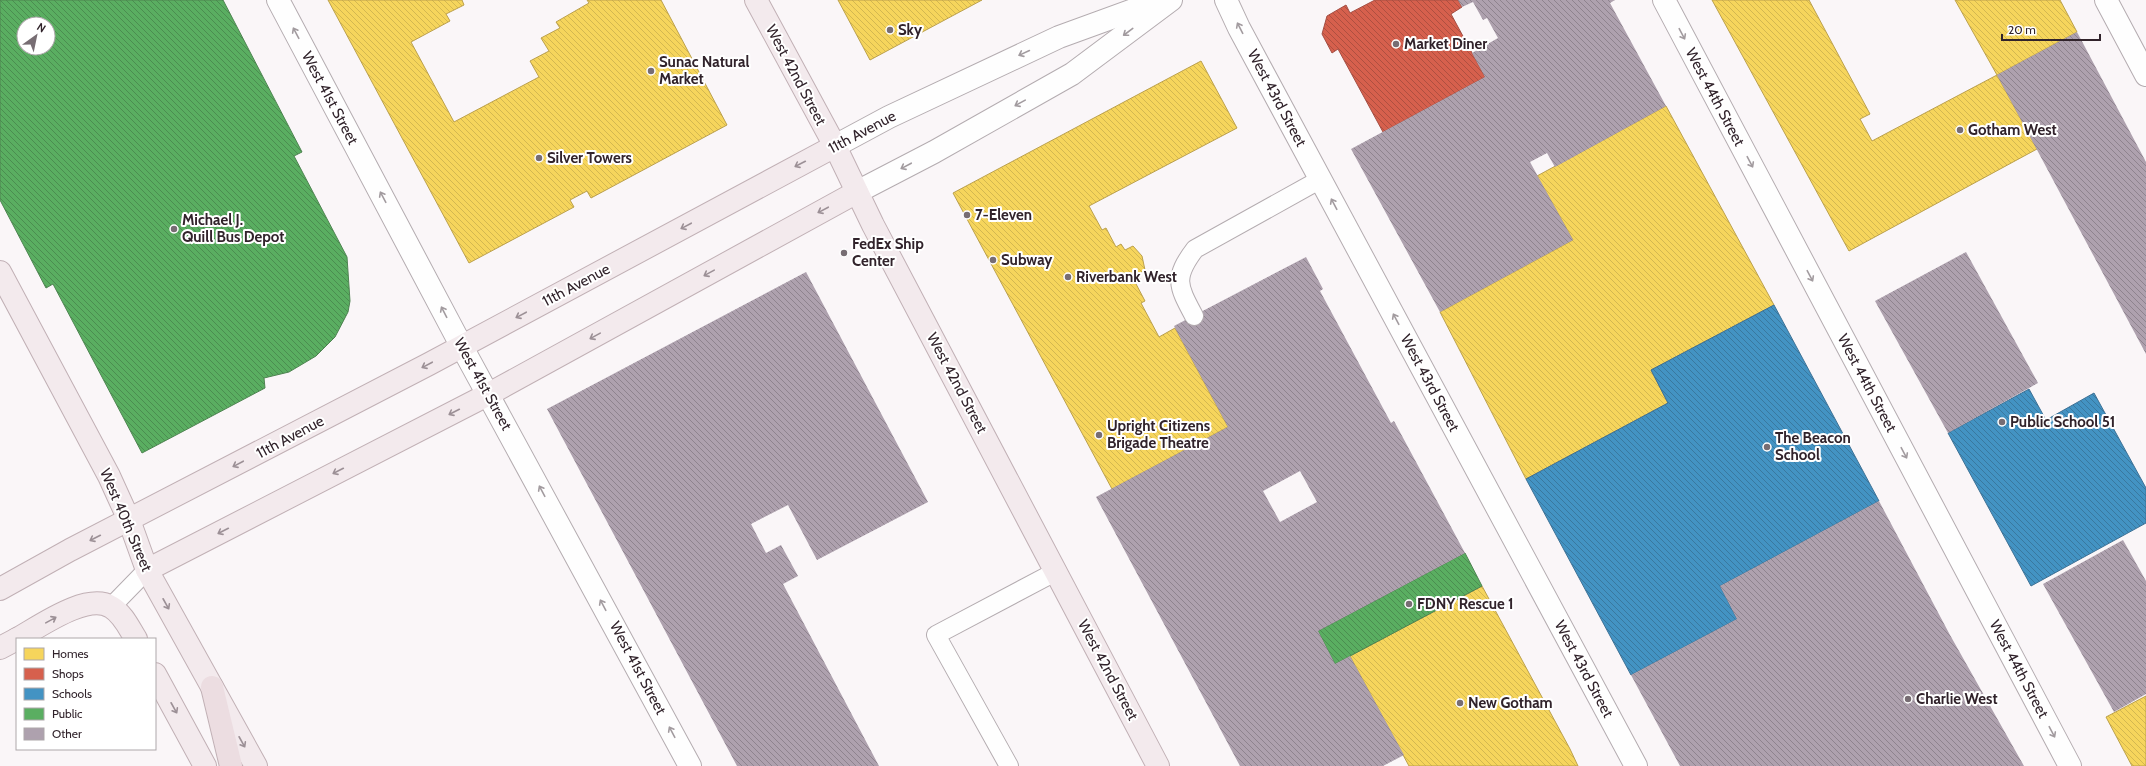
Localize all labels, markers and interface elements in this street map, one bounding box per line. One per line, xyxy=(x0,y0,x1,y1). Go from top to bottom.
north arrow xyxy=(16,16,56,56)
scale bar xyxy=(2002,16,2100,42)
text: N xyxy=(34,20,49,36)
place label: Sky xyxy=(898,21,923,39)
street label: West 42nd Street xyxy=(762,22,830,128)
one-way arrow xyxy=(1235,22,1243,34)
text: 20 m xyxy=(2008,22,2036,37)
marker: Sky xyxy=(885,25,895,35)
one-way arrow xyxy=(291,27,299,39)
one-way arrow xyxy=(1123,28,1134,36)
one-way arrow xyxy=(1679,28,1686,40)
place label: Market Diner xyxy=(1404,35,1487,53)
marker: Market Diner xyxy=(1391,39,1401,49)
street label: West 44th Street xyxy=(1682,45,1748,149)
street label: West 43rd Street xyxy=(1244,46,1310,150)
street label: West 41st Street xyxy=(298,48,362,148)
one-way arrow xyxy=(1018,50,1030,57)
place label: Sunac Natural Market xyxy=(659,53,749,88)
marker: Sunac Natural Market xyxy=(646,66,656,76)
one-way arrow xyxy=(1014,100,1026,108)
street label: 11th Avenue xyxy=(825,107,899,157)
place label: Gotham West xyxy=(1968,121,2057,139)
marker: Gotham West xyxy=(1955,125,1965,135)
place label: Silver Towers xyxy=(547,149,632,167)
marker: Silver Towers xyxy=(534,153,544,163)
one-way arrow xyxy=(1746,155,1754,167)
one-way arrow xyxy=(795,161,807,168)
one-way arrow xyxy=(901,163,913,170)
one-way arrow xyxy=(379,191,386,203)
one-way arrow xyxy=(1330,199,1337,211)
place label: 7-Eleven xyxy=(975,206,1032,224)
one-way arrow xyxy=(817,207,829,215)
marker: 7-Eleven xyxy=(962,210,972,220)
place label: Michael J. Quill Bus Depot xyxy=(182,211,284,246)
one-way arrow xyxy=(680,222,692,230)
marker: Michael J. Quill Bus Depot xyxy=(169,224,179,234)
place label: FedEx Ship Center xyxy=(852,235,924,270)
marker: FedEx Ship Center xyxy=(839,248,849,258)
place label: Subway xyxy=(1001,251,1053,269)
marker: Subway xyxy=(988,255,998,265)
street label: 11th Avenue xyxy=(539,260,613,310)
place label: Riverbank West xyxy=(1076,268,1177,286)
one-way arrow xyxy=(703,269,715,277)
one-way arrow xyxy=(1807,270,1815,282)
marker: Riverbank West xyxy=(1063,272,1073,282)
one-way arrow xyxy=(439,306,447,318)
one-way arrow xyxy=(515,312,527,319)
one-way arrow xyxy=(1391,313,1399,325)
street label: West 42nd Street xyxy=(923,330,991,436)
street label: West 43rd Street xyxy=(1397,331,1463,435)
street label: West 44th Street xyxy=(1834,331,1900,435)
one-way arrow xyxy=(589,332,601,340)
street label: West 41st Street xyxy=(450,335,516,433)
one-way arrow xyxy=(421,362,433,369)
one-way arrow xyxy=(448,409,460,416)
street label: 11th Avenue xyxy=(253,412,327,462)
place label: Public School 51 xyxy=(2010,413,2115,431)
place label: Upright Citizens Brigade Theatre xyxy=(1107,417,1210,452)
marker: Public School 51 xyxy=(1997,417,2007,427)
place label: The Beacon School xyxy=(1775,429,1851,464)
marker: Upright Citizens Brigade Theatre xyxy=(1094,430,1104,440)
marker: The Beacon School xyxy=(1762,442,1772,452)
one-way arrow xyxy=(1901,447,1908,459)
one-way arrow xyxy=(232,461,244,469)
street label: West 40th Street xyxy=(96,466,156,574)
one-way arrow xyxy=(333,468,345,476)
one-way arrow xyxy=(537,485,545,497)
one-way arrow xyxy=(217,528,229,535)
one-way arrow xyxy=(89,534,101,542)
place label: FDNY Rescue 1 xyxy=(1417,595,1514,613)
one-way arrow xyxy=(162,598,170,610)
one-way arrow xyxy=(599,599,607,611)
marker: FDNY Rescue 1 xyxy=(1404,599,1414,609)
one-way arrow xyxy=(45,616,57,624)
street label: West 42nd Street xyxy=(1074,617,1142,723)
street label: West 43rd Street xyxy=(1551,617,1617,721)
street label: West 44th Street xyxy=(1986,617,2052,721)
street label: West 41st Street xyxy=(606,618,670,718)
legend xyxy=(16,638,156,750)
text: Homes xyxy=(52,646,89,661)
text: Shops xyxy=(52,666,84,681)
text: Schools xyxy=(52,686,92,701)
place label: Charlie West xyxy=(1916,690,1998,708)
place label: New Gotham xyxy=(1468,694,1553,712)
marker: Charlie West xyxy=(1903,694,1913,704)
marker: New Gotham xyxy=(1455,698,1465,708)
one-way arrow xyxy=(170,702,178,714)
text: Public xyxy=(52,706,83,721)
text: Other xyxy=(52,726,82,741)
one-way arrow xyxy=(668,726,675,738)
one-way arrow xyxy=(2049,726,2057,738)
one-way arrow xyxy=(239,736,247,748)

